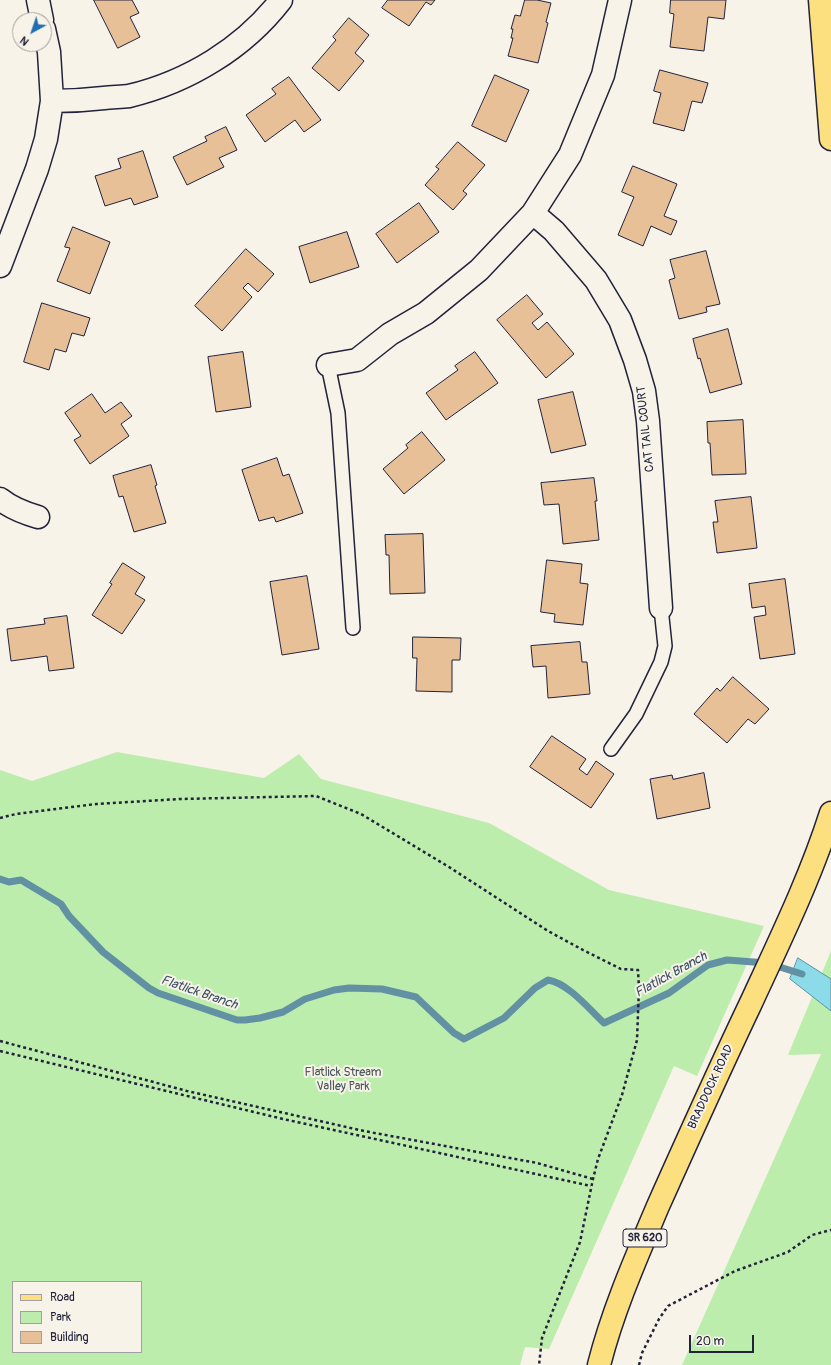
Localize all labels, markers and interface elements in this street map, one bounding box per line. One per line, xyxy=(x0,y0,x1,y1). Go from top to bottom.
north arrow xyxy=(12,12,52,52)
text: N xyxy=(18,33,32,48)
street label: CAT TAIL COURT xyxy=(634,385,658,473)
water label: Flatlick Branch xyxy=(632,949,710,1001)
water label: Flatlick Branch xyxy=(159,973,239,1013)
street label: BRADDOCK ROAD xyxy=(685,1043,737,1131)
park label: Flatlick Stream Valley Park xyxy=(305,1066,381,1094)
road number: SR 620 xyxy=(623,1229,667,1247)
legend xyxy=(12,1281,142,1353)
text: Road xyxy=(50,1290,75,1305)
text: Park xyxy=(50,1310,71,1325)
scale bar xyxy=(691,1327,756,1353)
text: Building xyxy=(50,1330,89,1345)
text: 20 m xyxy=(696,1334,724,1349)

